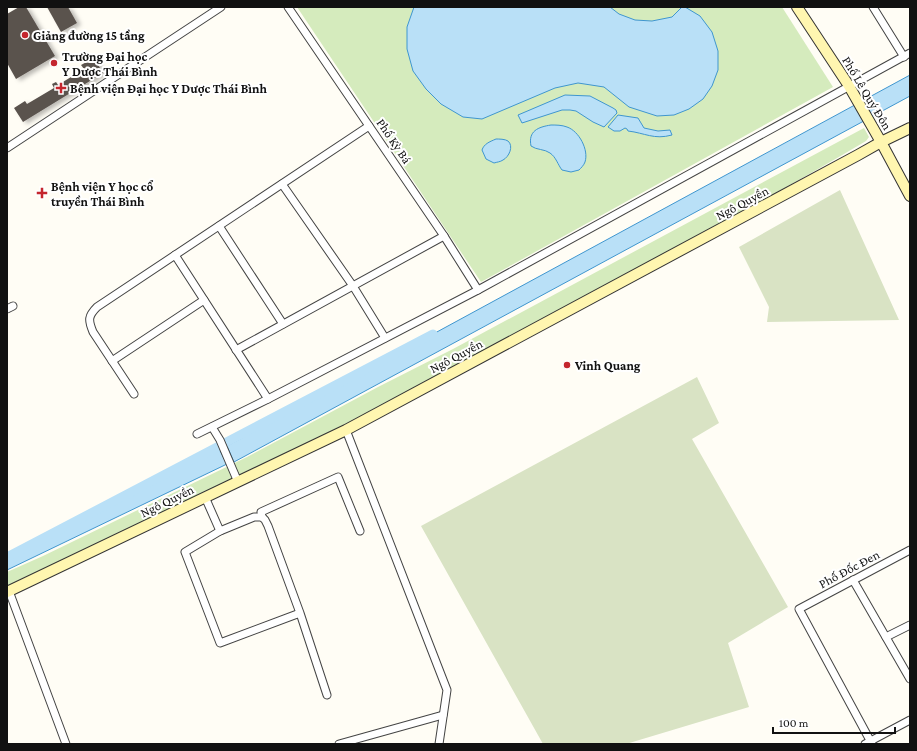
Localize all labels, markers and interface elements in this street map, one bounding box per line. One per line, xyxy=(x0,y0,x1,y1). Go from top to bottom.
place label: Giảng đường 15 tầng xyxy=(33,28,145,43)
marker: Giảng đường 15 tầng xyxy=(20,30,30,40)
place label: Trường Đại học Y Dược Thái Bình xyxy=(62,49,158,79)
street label: Phố Lê Quý Đôn xyxy=(839,53,895,133)
marker: Trường Đại học Y Dược Thái Bình xyxy=(49,58,59,68)
place label: Bệnh viện Đại học Y Dược Thái Bình xyxy=(70,81,268,96)
marker: Bệnh viện Đại học Y Dược Thái Bình xyxy=(55,82,67,94)
street label: Phố Kỳ Bá xyxy=(374,116,414,166)
place label: Bệnh viện Y học cổ truyền Thái Bình xyxy=(51,179,154,209)
street label: Ngô Quyền xyxy=(713,183,771,223)
marker: Bệnh viện Y học cổ truyền Thái Bình xyxy=(36,187,48,199)
street label: Ngô Quyền xyxy=(427,336,485,376)
place label: Vinh Quang xyxy=(574,358,641,373)
marker: Vinh Quang xyxy=(562,360,572,370)
street label: Ngô Quyền xyxy=(138,482,196,520)
street label: Phố Đốc Đen xyxy=(816,547,882,591)
scale bar xyxy=(773,709,895,735)
text: 100 m xyxy=(779,716,809,730)

